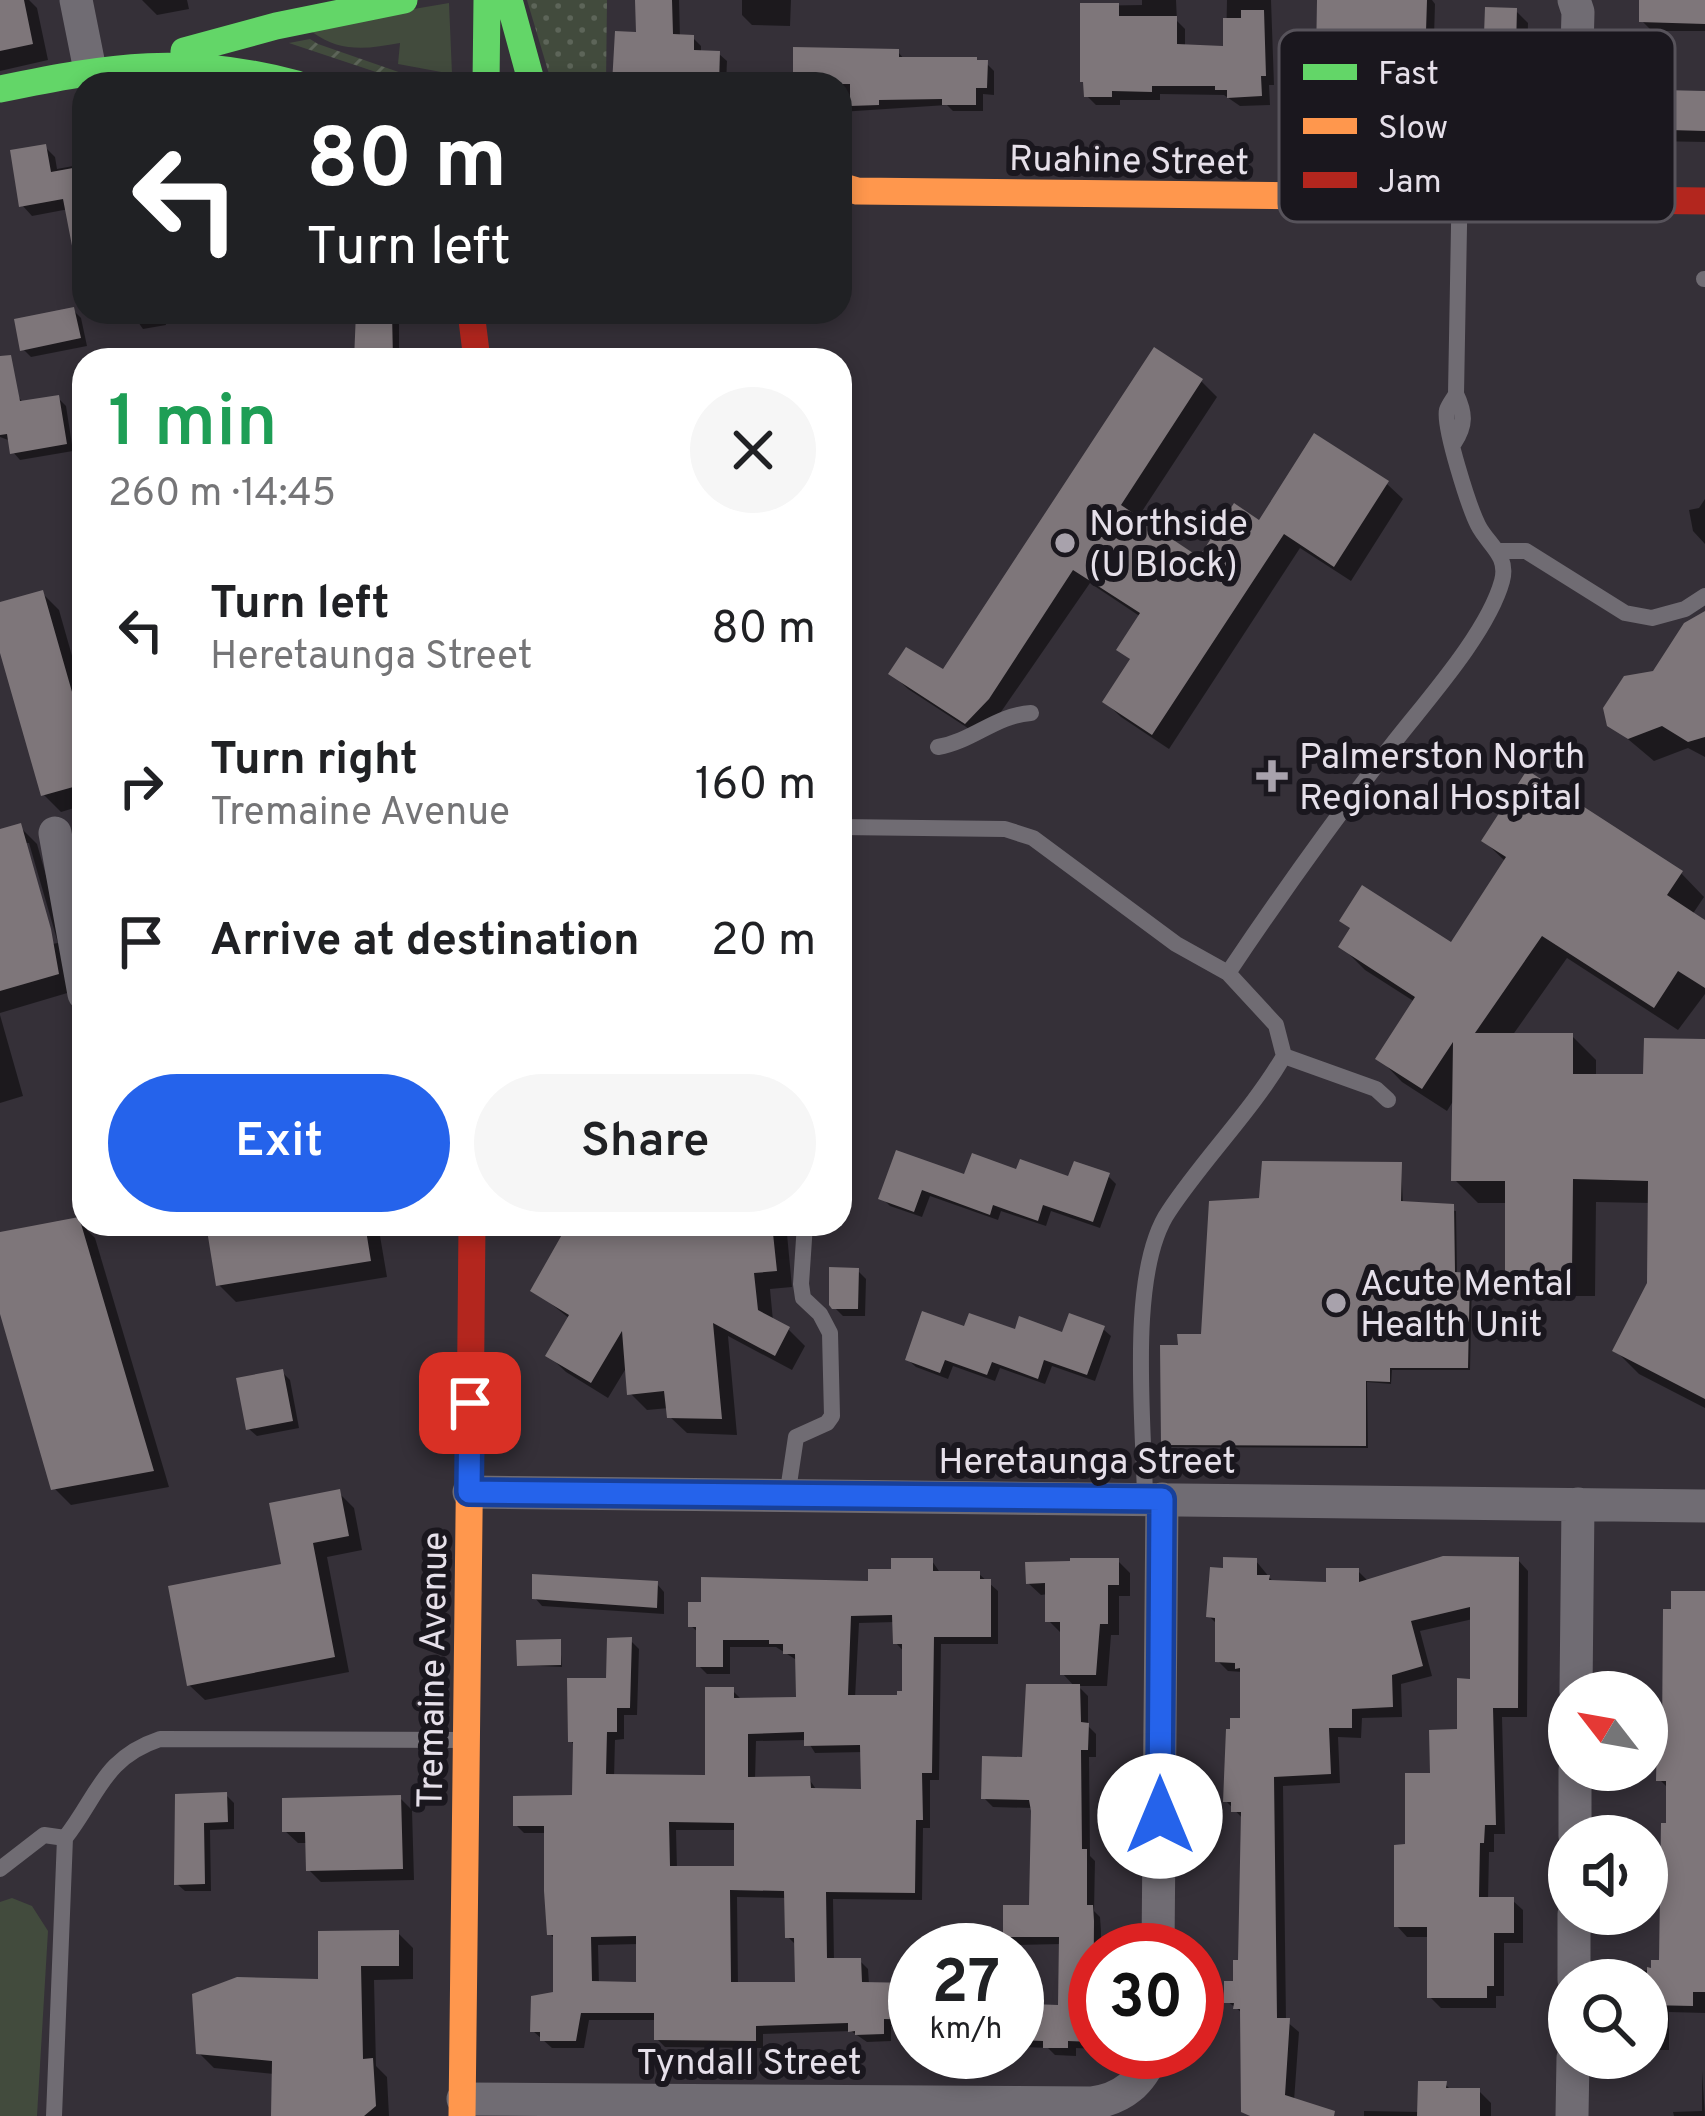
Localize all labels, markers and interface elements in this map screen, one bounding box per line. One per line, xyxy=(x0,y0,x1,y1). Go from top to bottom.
legend xyxy=(1279,30,1675,222)
text: Fast xyxy=(1378,55,1439,97)
text: Slow xyxy=(1378,109,1448,151)
text: 80 m xyxy=(306,111,507,217)
icon: left xyxy=(108,120,264,276)
street label: Ruahine Street xyxy=(1009,138,1249,188)
text: Jam xyxy=(1378,163,1442,205)
text: Turn left xyxy=(306,215,511,284)
text: 1 min xyxy=(108,380,278,472)
button: close xyxy=(690,387,816,513)
text: 260 m · 14:45 xyxy=(108,471,336,520)
place label: Northside (U Block) xyxy=(1089,503,1248,590)
marker: Northside (U Block) xyxy=(1052,530,1078,556)
text: Turn left xyxy=(210,577,389,634)
icon: left xyxy=(108,597,174,663)
text: 80 m xyxy=(711,602,816,659)
text: Heretaunga Street xyxy=(210,634,532,683)
text: Turn right xyxy=(210,733,418,790)
place label: Palmerston North Regional Hospital xyxy=(1299,736,1585,823)
icon: right xyxy=(108,753,174,819)
text: 160 m xyxy=(695,758,816,815)
marker: Palmerston North Regional Hospital xyxy=(1256,760,1288,792)
text: Tremaine Avenue xyxy=(210,790,510,839)
icon: arrive xyxy=(108,909,174,975)
text: Arrive at destination xyxy=(210,914,640,971)
text: 20 m xyxy=(711,914,816,971)
button: Exit xyxy=(108,1074,450,1212)
button: Share xyxy=(474,1074,816,1212)
place label: Acute Mental Health Unit xyxy=(1360,1263,1573,1350)
marker: Acute Mental Health Unit xyxy=(1323,1290,1349,1316)
pin xyxy=(419,1352,521,1454)
icon: arrive xyxy=(437,1370,503,1436)
street label: Heretaunga Street xyxy=(938,1441,1236,1487)
street label: Tremaine Avenue xyxy=(410,1531,460,1809)
north arrow xyxy=(1548,1671,1668,1791)
map controls xyxy=(1548,1671,1668,2079)
position arrow xyxy=(1097,1753,1223,1879)
button: sound xyxy=(1548,1815,1668,1935)
speed limit sign: 30 xyxy=(1068,1923,1224,2079)
text: 27 xyxy=(932,1948,1000,2024)
button: search xyxy=(1548,1959,1668,2079)
text: km/h xyxy=(930,2012,1002,2049)
street label: Tyndall Street xyxy=(636,2042,862,2088)

